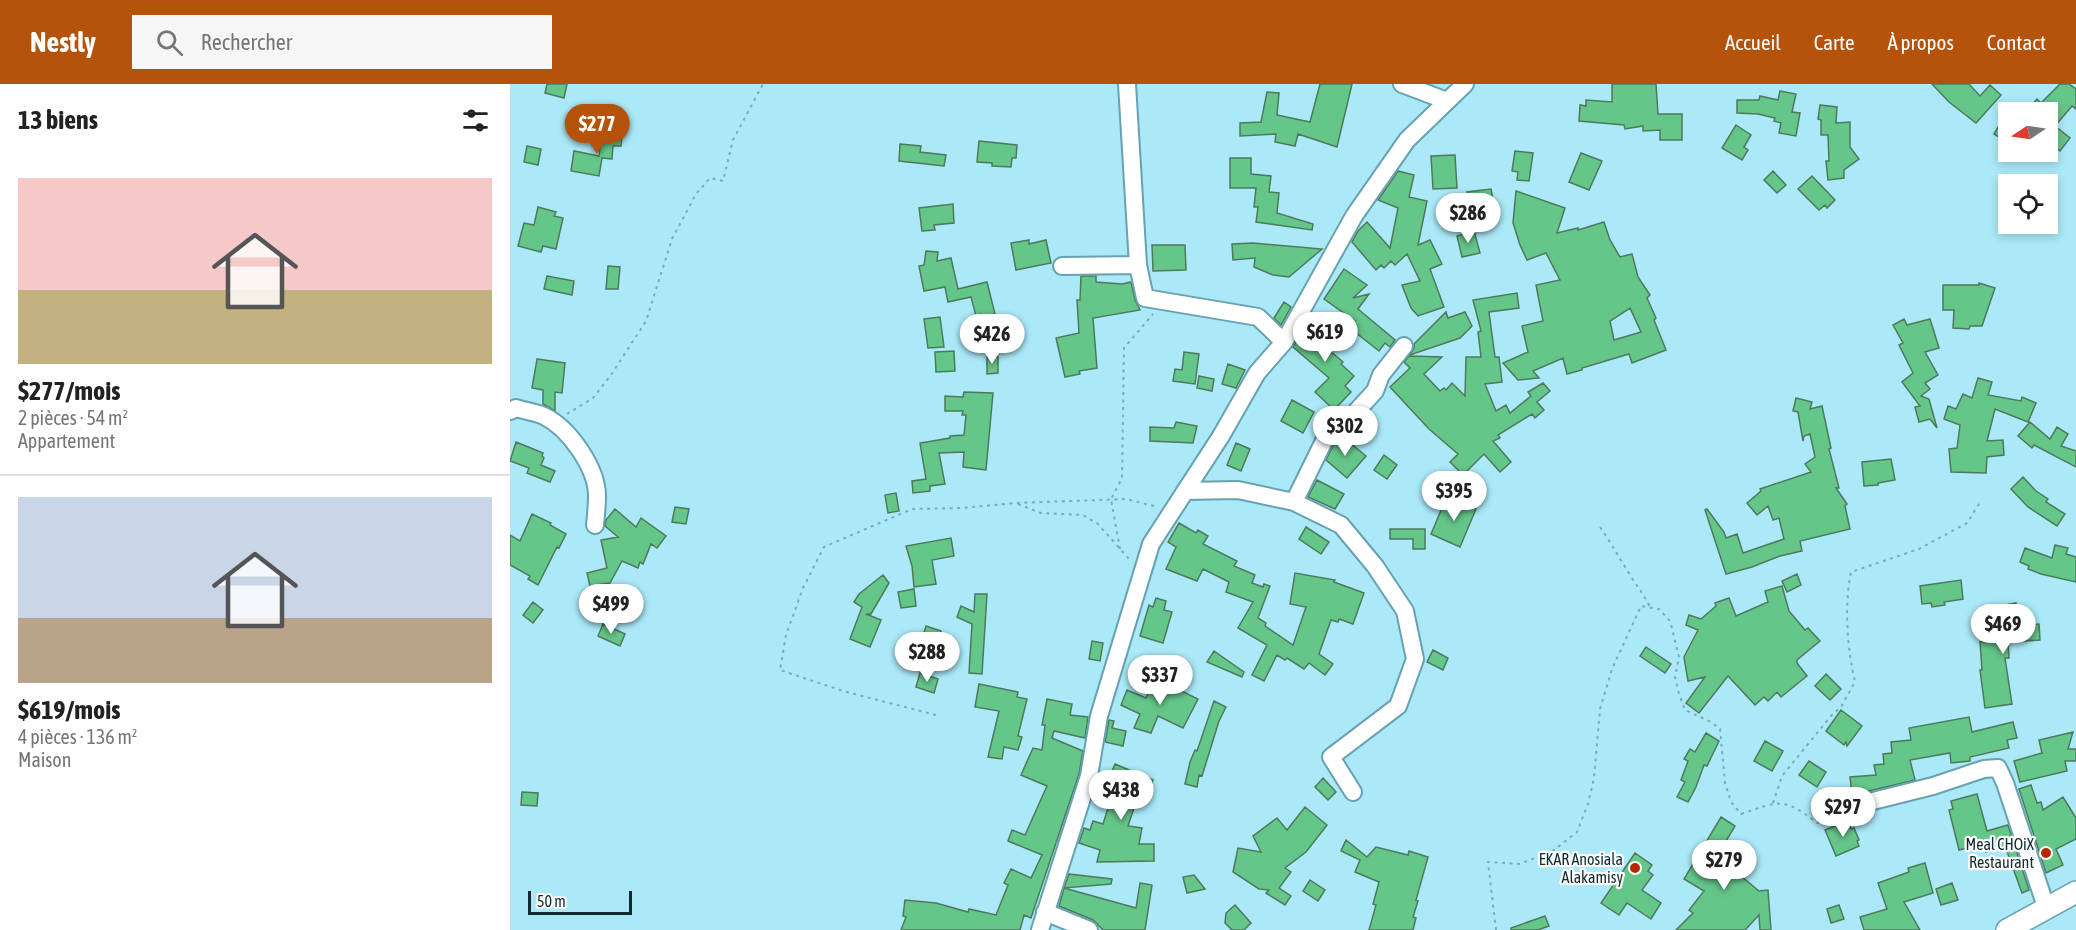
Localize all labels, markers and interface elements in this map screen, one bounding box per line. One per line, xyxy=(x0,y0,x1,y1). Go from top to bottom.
search box xyxy=(132,15,552,69)
text: Nestly xyxy=(30,26,96,58)
icon: search xyxy=(153,26,186,59)
text: Rechercher xyxy=(201,29,292,55)
text: Accueil xyxy=(1725,30,1781,54)
text: Carte xyxy=(1814,30,1854,54)
text: À propos xyxy=(1887,30,1954,54)
text: Contact xyxy=(1987,30,2046,54)
north arrow xyxy=(1998,102,2058,162)
map controls xyxy=(1998,102,2058,234)
icon: filters xyxy=(459,104,492,137)
pin: $277 xyxy=(561,104,633,155)
text: 13 biens xyxy=(18,105,98,135)
text: $277 xyxy=(579,112,615,135)
button: locate xyxy=(1998,174,2058,234)
pin: $286 xyxy=(1432,193,1504,244)
text: $286 xyxy=(1450,201,1486,224)
icon: home xyxy=(201,217,309,325)
pin: $619 xyxy=(1289,312,1361,363)
pin: $426 xyxy=(956,314,1028,365)
text: $619 xyxy=(1307,320,1343,343)
text: $426 xyxy=(974,322,1010,345)
text: $277/mois xyxy=(18,376,120,406)
text: 2 pièces · 54 m² xyxy=(18,406,128,429)
pin: $302 xyxy=(1309,406,1381,457)
text: $302 xyxy=(1327,414,1363,437)
text: Appartement xyxy=(18,429,115,452)
pin: $395 xyxy=(1418,471,1490,522)
text: $395 xyxy=(1436,479,1472,502)
icon: home xyxy=(201,536,309,644)
pin: $499 xyxy=(575,584,647,635)
text: $499 xyxy=(593,592,629,615)
pin: $469 xyxy=(1967,604,2039,655)
text: $469 xyxy=(1985,612,2021,635)
pin: $288 xyxy=(891,632,963,683)
text: $288 xyxy=(909,640,945,663)
pin: $337 xyxy=(1124,655,1196,706)
text: $337 xyxy=(1142,663,1178,686)
text: $619/mois xyxy=(18,695,120,725)
text: 4 pièces · 136 m² xyxy=(18,725,137,748)
text: Maison xyxy=(18,748,71,771)
pin: $438 xyxy=(1085,770,1157,821)
text: $438 xyxy=(1103,778,1139,801)
pin: $297 xyxy=(1807,787,1879,838)
text: $297 xyxy=(1825,795,1861,818)
place label: Meal CHOiX Restaurant xyxy=(1965,835,2035,871)
pin: $279 xyxy=(1688,840,1760,891)
marker: Meal CHOiX Restaurant xyxy=(2039,846,2053,860)
text: $279 xyxy=(1706,848,1742,871)
place label: EKAR Anosiala Alakamisy xyxy=(1539,850,1623,887)
marker: EKAR Anosiala Alakamisy xyxy=(1628,861,1642,875)
scale bar xyxy=(528,888,632,916)
text: 50 m xyxy=(537,892,566,910)

